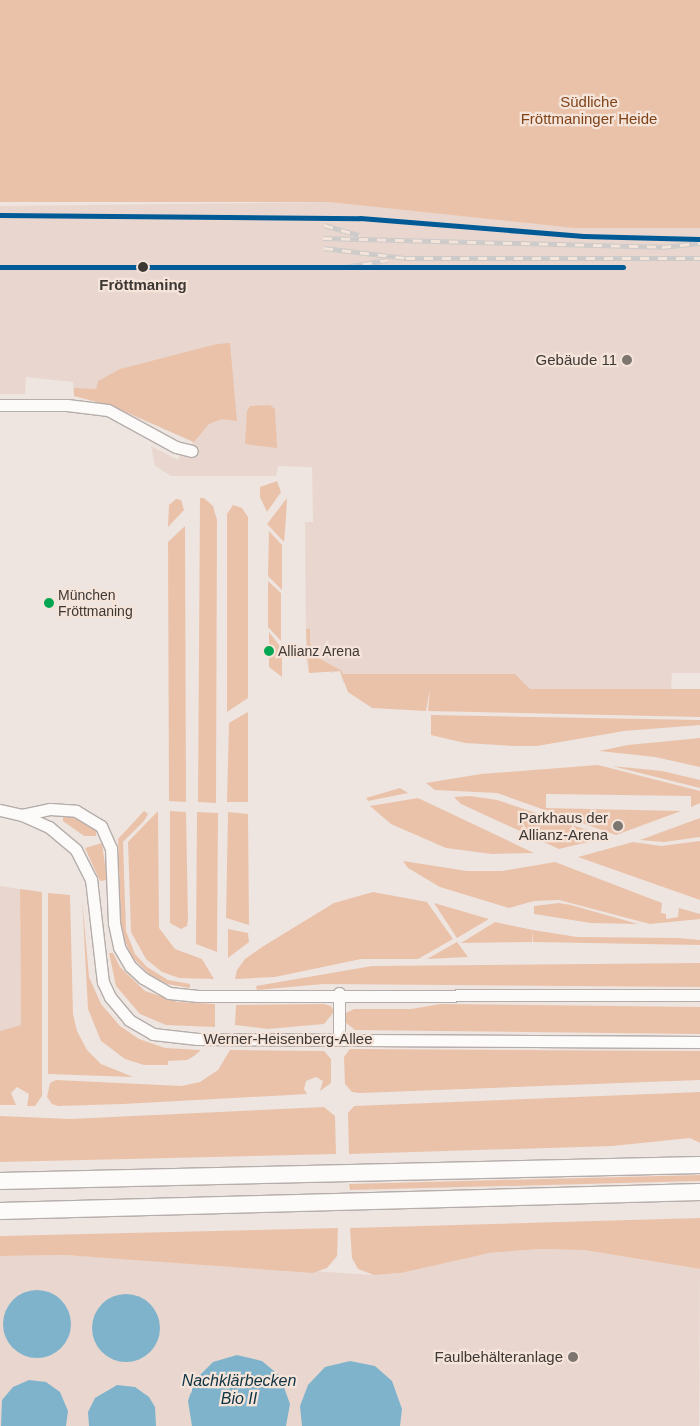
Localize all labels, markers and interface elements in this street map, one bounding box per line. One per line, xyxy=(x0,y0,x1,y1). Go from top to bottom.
park label: Südliche Fröttmaninger Heide xyxy=(521,92,657,127)
marker: Fröttmaning xyxy=(136,260,150,274)
place label: Fröttmaning xyxy=(99,276,187,294)
place label: Gebäude 11 xyxy=(536,351,617,369)
marker: Gebäude 11 xyxy=(621,354,633,366)
place label: München Fröttmaning xyxy=(58,587,133,620)
marker: München Fröttmaning xyxy=(44,598,54,608)
place label: Allianz Arena xyxy=(278,643,360,659)
marker: Allianz Arena xyxy=(264,646,274,656)
place label: Parkhaus der Allianz-Arena xyxy=(519,808,608,843)
marker: Parkhaus der Allianz-Arena xyxy=(612,820,624,832)
street label: Werner-Heisenberg-Allee xyxy=(204,1030,372,1048)
place label: Faulbehälteranlage xyxy=(435,1348,563,1366)
marker: Faulbehälteranlage xyxy=(567,1351,579,1363)
water label: Nachklärbecken Bio II xyxy=(182,1371,296,1409)

